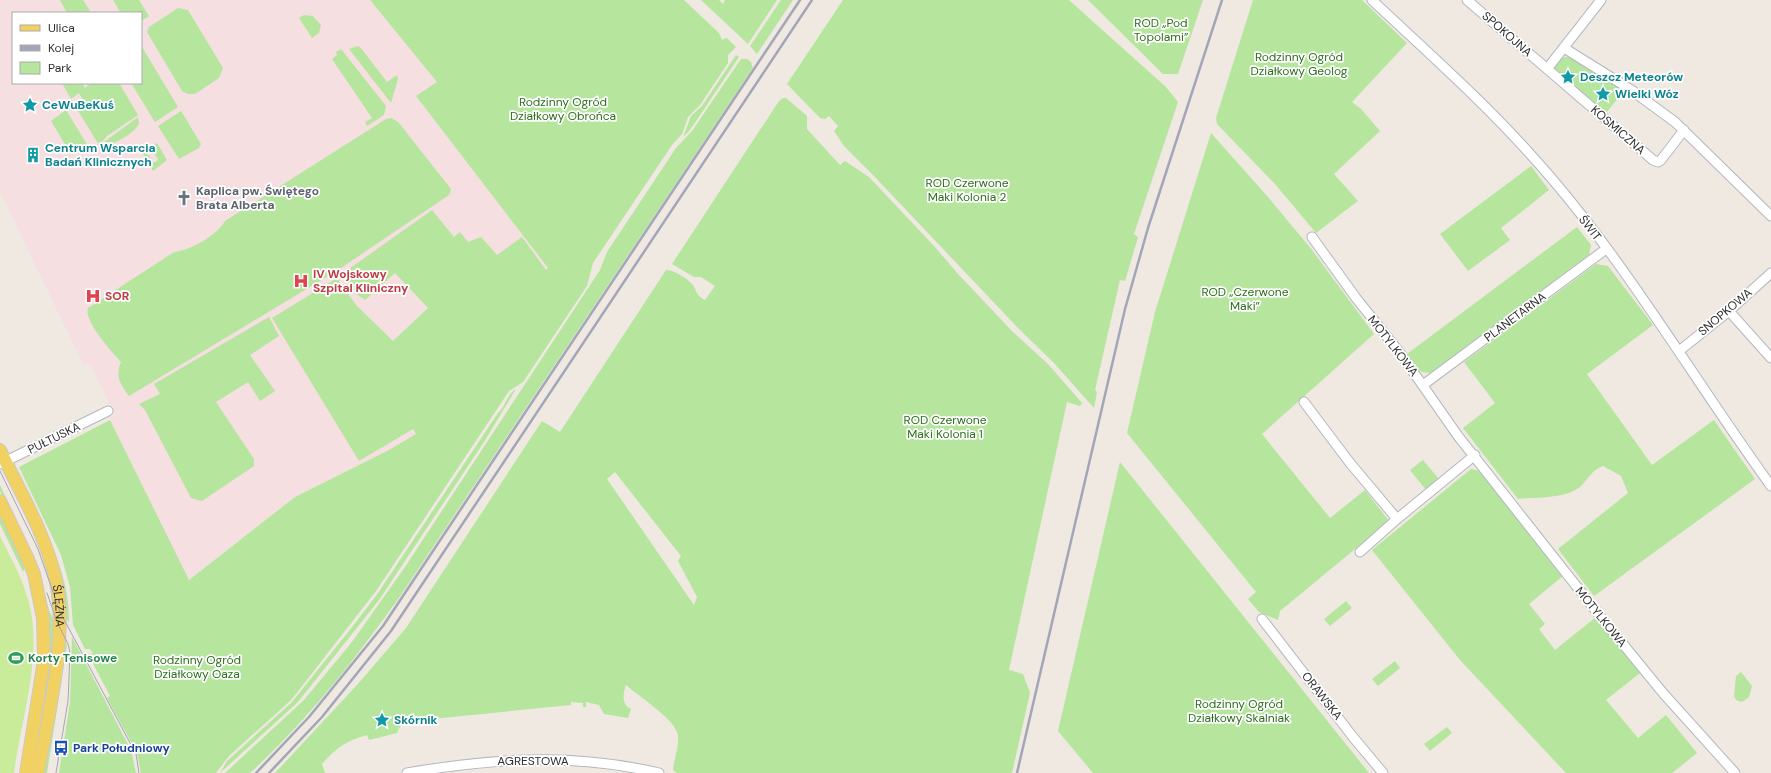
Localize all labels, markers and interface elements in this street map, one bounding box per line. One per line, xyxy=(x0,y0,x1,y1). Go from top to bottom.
street label: SPOKOJNA xyxy=(1479,8,1535,60)
legend xyxy=(12,12,142,84)
park label: ROD „Pod Topolami” xyxy=(1134,15,1189,45)
text: Ulica xyxy=(48,20,75,36)
text: Kolej xyxy=(48,40,74,56)
park label: Rodzinny Ogród Działkowy Geolog xyxy=(1251,49,1348,79)
text: Park xyxy=(48,60,72,76)
place icon: Deszcz Meteorów xyxy=(1559,68,1577,86)
place label: Deszcz Meteorów xyxy=(1580,69,1683,85)
place icon: Wielki Wóz xyxy=(1594,85,1612,103)
place label: Wielki Wóz xyxy=(1615,86,1679,102)
park label: Rodzinny Ogród Działkowy Obrońca xyxy=(510,94,616,124)
place icon: CeWuBeKuś xyxy=(21,96,39,114)
place label: CeWuBeKuś xyxy=(42,97,114,113)
street label: KOSMICZNA xyxy=(1587,102,1649,158)
place label: Centrum Wsparcia Badań Klinicznych xyxy=(45,140,156,170)
building icon: Centrum Wsparcia Badań Klinicznych xyxy=(24,146,42,164)
park label: ROD Czerwone Maki Kolonia 2 xyxy=(926,175,1009,205)
place label: Kaplica pw. Świętego Brata Alberta xyxy=(196,183,319,213)
church icon: Kaplica pw. Świętego Brata Alberta xyxy=(175,189,193,207)
street label: ŚWIT xyxy=(1575,212,1605,244)
place label: IV Wojskowy Szpital Kliniczny xyxy=(313,266,409,296)
hospital icon: IV Wojskowy Szpital Kliniczny xyxy=(292,272,310,290)
park label: ROD „Czerwone Maki” xyxy=(1201,284,1289,314)
street label: SNOPKOWA xyxy=(1695,285,1755,339)
hospital icon: SOR xyxy=(84,287,102,305)
place label: SOR xyxy=(105,288,130,304)
street label: PLANETARNA xyxy=(1481,288,1549,345)
street label: MOTYLKOWA xyxy=(1364,312,1422,380)
park label: ROD Czerwone Maki Kolonia 1 xyxy=(904,412,987,442)
street label: PUŁTUSKA xyxy=(25,418,83,458)
street label: ŚLĘŻNA xyxy=(49,583,68,627)
street label: MOTYLKOWA xyxy=(1572,584,1630,651)
sports icon: Korty Tenisowe xyxy=(7,649,25,667)
place label: Korty Tenisowe xyxy=(28,650,117,666)
park label: Rodzinny Ogród Działkowy Oaza xyxy=(153,652,241,682)
street label: ORAWSKA xyxy=(1298,669,1346,723)
park label: Rodzinny Ogród Działkowy Skalniak xyxy=(1188,696,1290,726)
place icon: Skórnik xyxy=(373,711,391,729)
place label: Skórnik xyxy=(394,712,438,728)
bus stop icon: Park Południowy xyxy=(52,739,70,757)
place label: Park Południowy xyxy=(73,740,170,756)
street label: AGRESTOWA xyxy=(497,753,569,769)

